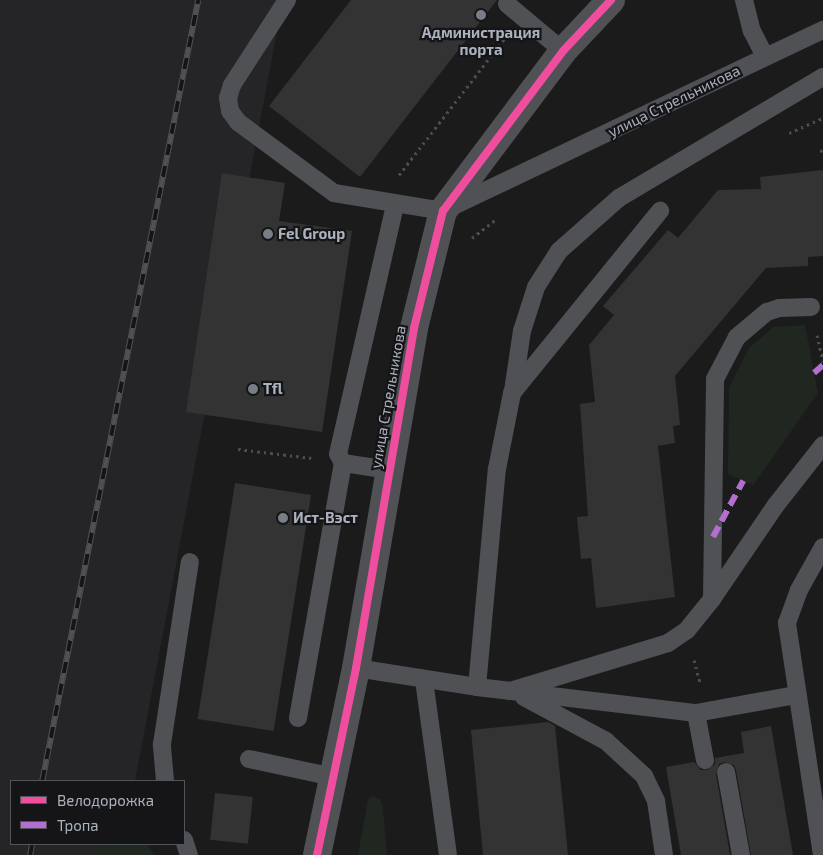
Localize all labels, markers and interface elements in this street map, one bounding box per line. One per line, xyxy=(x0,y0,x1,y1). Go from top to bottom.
marker: Администрация порта xyxy=(475,9,487,21)
place label: Администрация порта xyxy=(422,23,540,58)
street label: улица Стрельникова xyxy=(605,61,743,141)
place label: Fel Group xyxy=(278,225,345,243)
marker: Fel Group xyxy=(262,228,274,240)
street label: улица Стрельникова xyxy=(367,324,409,470)
place label: Tfl xyxy=(263,380,282,398)
marker: Tfl xyxy=(247,383,259,395)
place label: Ист-Вэст xyxy=(293,509,358,527)
marker: Ист-Вэст xyxy=(277,512,289,524)
legend xyxy=(10,780,185,845)
text: Велодорожка xyxy=(57,791,154,809)
text: Тропа xyxy=(57,816,99,834)

